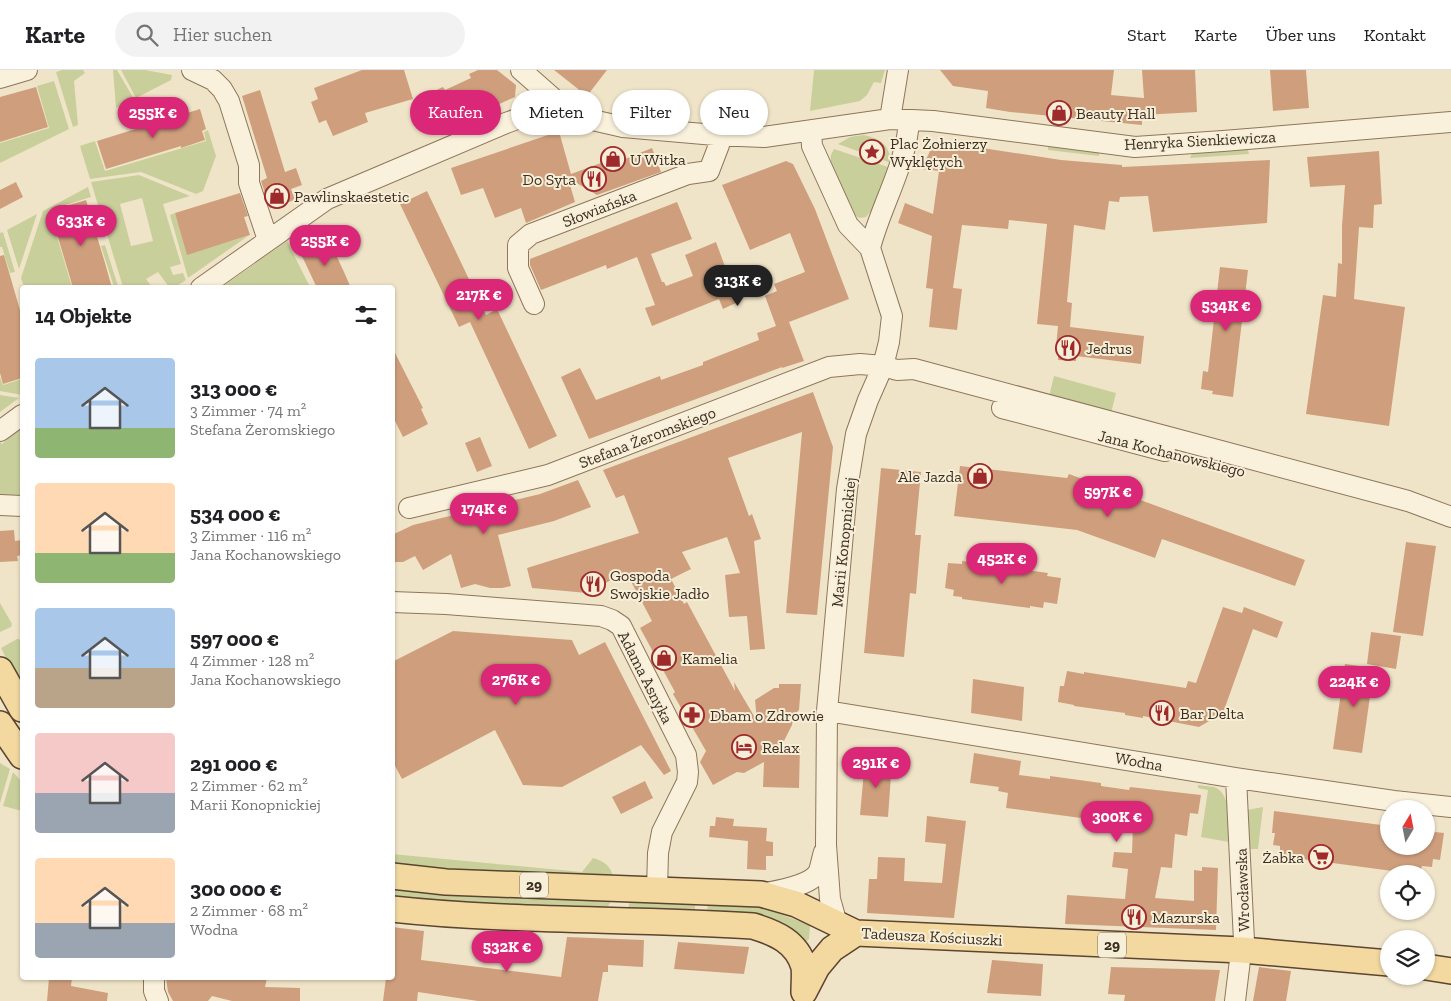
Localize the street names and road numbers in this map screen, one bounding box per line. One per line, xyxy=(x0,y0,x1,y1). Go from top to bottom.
street label: Henryka Sienkiewicza xyxy=(1124,127,1277,154)
street label: Słowiańska xyxy=(560,186,639,231)
street label: Stefana Żeromskiego xyxy=(576,403,718,472)
street label: Jana Kochanowskiego xyxy=(1096,426,1247,481)
street label: Marii Konopnickiej xyxy=(827,476,860,608)
street label: Adama Asnyka xyxy=(614,628,677,727)
street label: Wodna xyxy=(1114,748,1165,775)
street label: Wrocławska xyxy=(1232,848,1253,932)
road number: 29 xyxy=(520,872,548,898)
street label: Tadeusza Kościuszki xyxy=(861,923,1004,950)
road number: 29 xyxy=(1098,932,1126,958)

